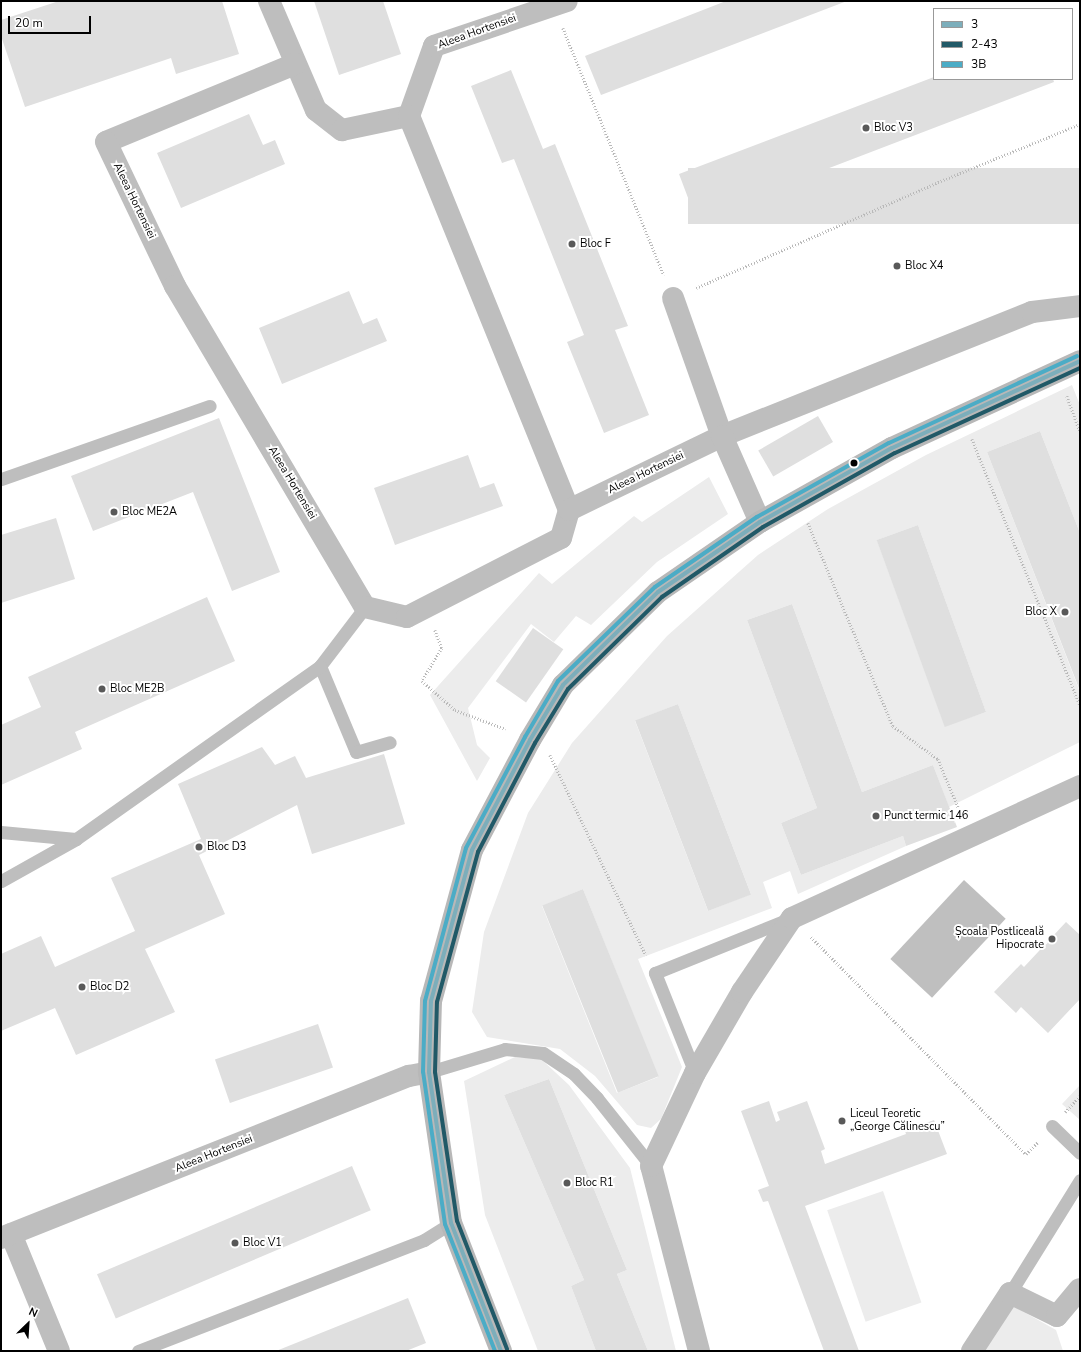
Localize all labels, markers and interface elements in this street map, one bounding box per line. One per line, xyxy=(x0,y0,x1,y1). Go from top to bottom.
scale bar xyxy=(10,8,93,34)
legend xyxy=(933,8,1073,80)
street label: Aleea Hortensiei xyxy=(436,12,518,52)
text: 20 m xyxy=(15,15,43,31)
text: 3 xyxy=(971,16,978,32)
text: 2-43 xyxy=(971,36,998,52)
text: 3B xyxy=(971,56,986,72)
place label: Bloc V3 xyxy=(874,121,913,135)
marker: Bloc V3 xyxy=(861,123,871,133)
street label: Aleea Hortensiei xyxy=(110,161,158,241)
place label: Bloc F xyxy=(580,237,611,251)
marker: Bloc F xyxy=(567,239,577,249)
place label: Bloc X4 xyxy=(905,259,943,273)
marker: Bloc X4 xyxy=(892,261,902,271)
street label: Aleea Hortensiei xyxy=(265,444,319,522)
street label: Aleea Hortensiei xyxy=(606,449,686,497)
unlabelled marker xyxy=(849,458,859,468)
place label: Bloc ME2A xyxy=(122,505,177,519)
marker: Bloc ME2A xyxy=(109,507,119,517)
place label: Bloc X xyxy=(1025,605,1057,619)
marker: Bloc X xyxy=(1060,607,1070,617)
place label: Bloc ME2B xyxy=(110,682,165,696)
marker: Bloc ME2B xyxy=(97,684,107,694)
place label: Punct termic 146 xyxy=(884,809,968,823)
marker: Punct termic 146 xyxy=(871,811,881,821)
place label: Bloc D3 xyxy=(207,840,246,854)
marker: Bloc D3 xyxy=(194,842,204,852)
place label: Școala Postliceală Hipocrate xyxy=(955,926,1044,952)
marker: Școala Postliceală Hipocrate xyxy=(1047,934,1057,944)
place label: Bloc D2 xyxy=(90,980,129,994)
marker: Bloc D2 xyxy=(77,982,87,992)
place label: Liceul Teoretic „George Călinescu” xyxy=(850,1108,945,1134)
marker: Liceul Teoretic „George Călinescu” xyxy=(837,1116,847,1126)
street label: Aleea Hortensiei xyxy=(173,1132,255,1176)
place label: Bloc R1 xyxy=(575,1176,614,1190)
marker: Bloc R1 xyxy=(562,1178,572,1188)
place label: Bloc V1 xyxy=(243,1236,282,1250)
marker: Bloc V1 xyxy=(230,1238,240,1248)
north arrow xyxy=(8,1304,48,1344)
text: N xyxy=(26,1304,40,1321)

